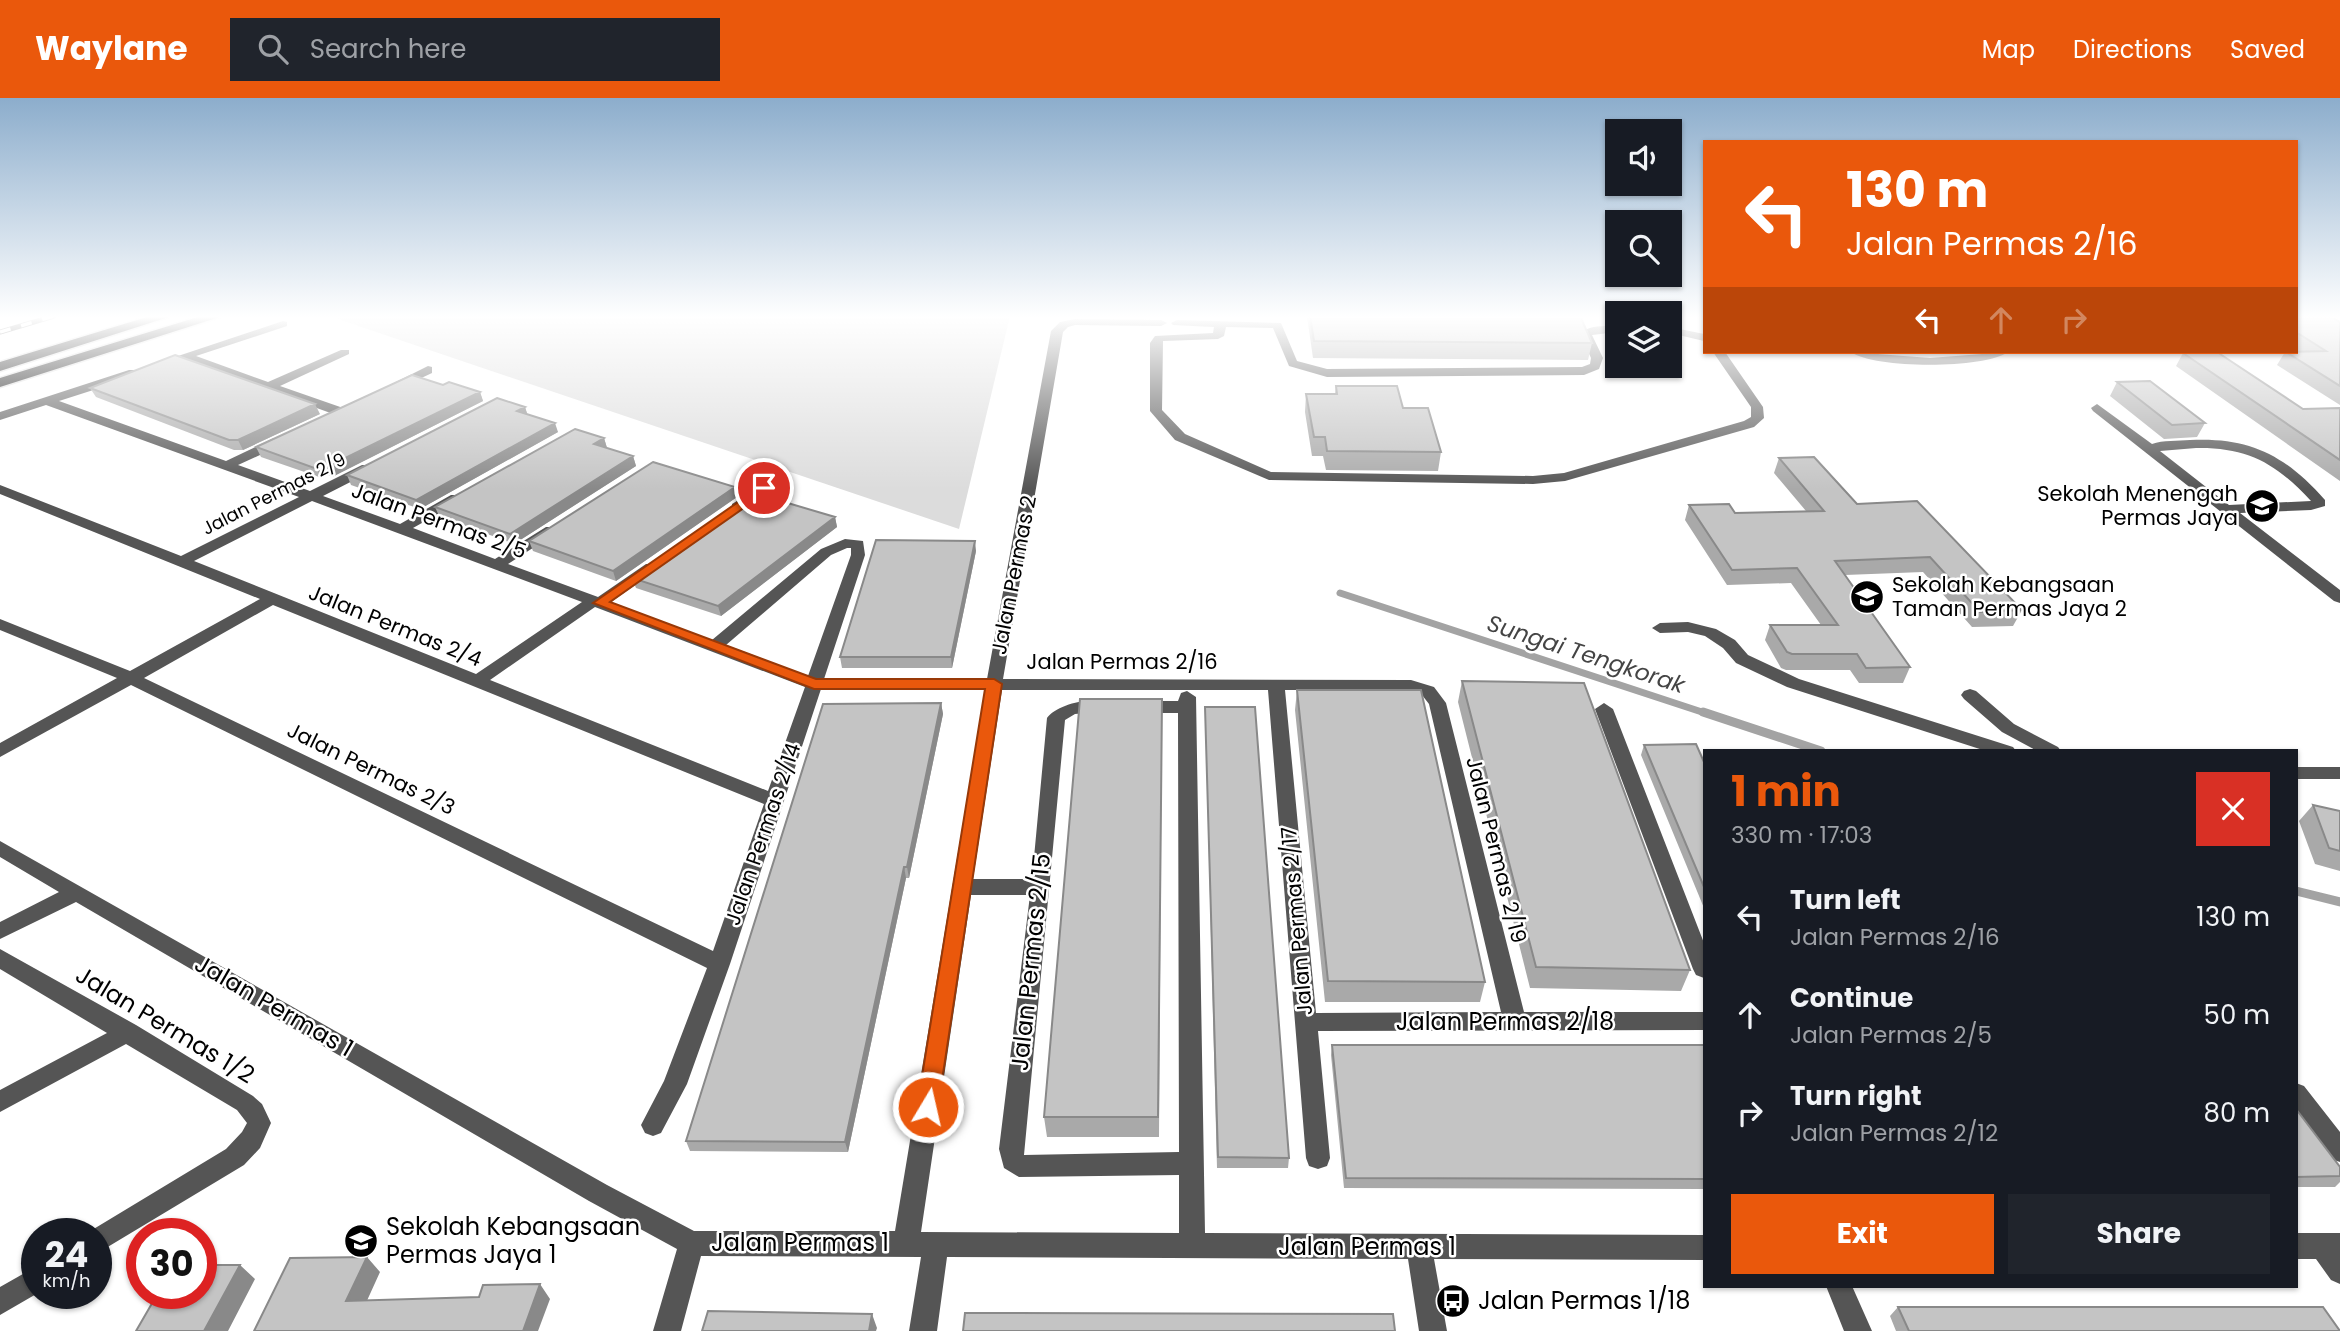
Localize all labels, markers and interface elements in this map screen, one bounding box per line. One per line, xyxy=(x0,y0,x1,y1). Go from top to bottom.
search box xyxy=(230,18,720,81)
text: Waylane xyxy=(35,25,188,72)
icon: search xyxy=(254,30,292,68)
text: Search here xyxy=(310,31,466,67)
text: Map xyxy=(1982,33,2035,66)
text: Directions xyxy=(2073,33,2192,66)
text: Saved xyxy=(2230,33,2305,66)
map controls xyxy=(1605,119,1682,378)
button: sound xyxy=(1605,119,1682,196)
text: 130 m xyxy=(1846,156,1988,224)
icon: left xyxy=(1731,168,1822,259)
button: search xyxy=(1605,210,1682,287)
text: Jalan Permas 2/16 xyxy=(1846,221,2137,266)
button: layers xyxy=(1605,301,1682,378)
icon: left xyxy=(1909,301,1947,339)
icon: ahead xyxy=(1982,301,2020,339)
icon: right xyxy=(2055,301,2093,339)
street label: Jalan Permas 2/9 xyxy=(198,447,350,541)
pin xyxy=(734,458,794,518)
icon: arrive xyxy=(745,469,783,507)
street label: Jalan Permas 2/5 xyxy=(348,475,531,566)
place label: Sekolah Menengah Permas Jaya xyxy=(2037,479,2238,532)
school or university icon: Sekolah Menengah Permas Jaya xyxy=(2243,487,2281,525)
street label: Jalan Permas 2 xyxy=(984,493,1043,657)
place label: Sekolah Kebangsaan Taman Permas Jaya 2 xyxy=(1892,570,2127,623)
street label: Jalan Permas 2/4 xyxy=(304,578,486,674)
school or university icon: Sekolah Kebangsaan Taman Permas Jaya 2 xyxy=(1848,578,1886,616)
water label: Sungai Tengkorak xyxy=(1483,607,1690,701)
street label: Jalan Permas 2/16 xyxy=(1026,647,1218,676)
street label: Jalan Permas 2/3 xyxy=(282,715,460,822)
street label: Jalan Permas 2/14 xyxy=(718,739,807,929)
street label: Jalan Permas 2/19 xyxy=(1459,754,1534,946)
text: 1 min xyxy=(1731,762,1841,821)
button: close xyxy=(2196,772,2270,846)
text: 330 m · 17:03 xyxy=(1731,819,1872,851)
street label: Jalan Permas 2/17 xyxy=(1274,825,1319,1017)
street label: Jalan Permas 2/15 xyxy=(1003,852,1058,1072)
text: Turn left xyxy=(1790,882,1901,918)
icon: left xyxy=(1731,898,1769,936)
text: 130 m xyxy=(2196,899,2270,935)
text: Jalan Permas 2/16 xyxy=(1790,921,1999,953)
street label: Jalan Permas 1 xyxy=(189,947,360,1064)
street label: Jalan Permas 1/2 xyxy=(70,958,261,1091)
text: Continue xyxy=(1790,980,1913,1016)
icon: ahead xyxy=(1731,996,1769,1034)
text: 50 m xyxy=(2204,997,2270,1033)
street label: Jalan Permas 2/18 xyxy=(1396,1005,1614,1038)
text: Jalan Permas 2/5 xyxy=(1790,1019,1992,1051)
position arrow xyxy=(891,1070,965,1144)
text: Turn right xyxy=(1790,1078,1922,1114)
icon: right xyxy=(1731,1094,1769,1132)
text: 80 m xyxy=(2204,1095,2270,1131)
text: Jalan Permas 2/12 xyxy=(1790,1117,1998,1149)
button: Exit xyxy=(1731,1194,1994,1274)
button: Share xyxy=(2008,1194,2270,1274)
place label: Sekolah Kebangsaan Permas Jaya 1 xyxy=(386,1210,640,1271)
speed limit sign: 30 xyxy=(126,1218,217,1309)
school or university icon: Sekolah Kebangsaan Permas Jaya 1 xyxy=(342,1222,380,1260)
street label: Jalan Permas 1 xyxy=(711,1226,889,1259)
text: 24 xyxy=(45,1230,88,1279)
street label: Jalan Permas 1 xyxy=(1278,1230,1456,1263)
text: km/h xyxy=(43,1268,90,1293)
bus stop icon: Jalan Permas 1/18 xyxy=(1434,1282,1472,1320)
place label: Jalan Permas 1/18 xyxy=(1478,1284,1690,1317)

